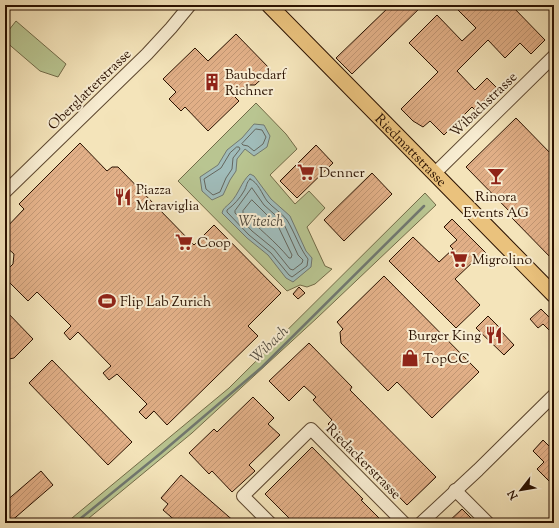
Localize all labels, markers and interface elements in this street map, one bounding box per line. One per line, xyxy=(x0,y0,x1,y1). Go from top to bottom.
street label: Oberglatterstrasse xyxy=(44,45,137,136)
place label: Baubedarf Richner xyxy=(225,66,288,102)
street label: Wibachstrasse xyxy=(446,68,522,143)
building icon: Baubedarf Richner xyxy=(202,72,222,92)
street label: Riedmattstrasse xyxy=(369,110,450,192)
supermarket icon: Denner xyxy=(296,162,316,182)
place label: Denner xyxy=(319,164,366,184)
bar icon: Rinora Events AG xyxy=(486,166,506,186)
place label: Piazza Meraviglia xyxy=(136,181,200,217)
restaurant icon: Piazza Meraviglia xyxy=(113,187,133,207)
place label: Rinora Events AG xyxy=(463,188,529,224)
water label: Witeich xyxy=(238,212,284,233)
supermarket icon: Coop xyxy=(174,232,194,252)
place label: Coop xyxy=(197,234,231,254)
supermarket icon: Migrolino xyxy=(449,249,469,269)
place label: Migrolino xyxy=(472,251,532,271)
sports icon: Flip Lab Zurich xyxy=(97,291,117,311)
place label: Flip Lab Zurich xyxy=(120,293,211,313)
water label: Wibach xyxy=(246,321,294,369)
restaurant icon: Burger King xyxy=(484,325,504,345)
place label: Burger King xyxy=(408,327,481,347)
shop icon: TopCC xyxy=(400,348,420,368)
place label: TopCC xyxy=(423,350,470,370)
street label: Riedackerstrasse xyxy=(320,420,405,505)
north arrow xyxy=(501,470,541,510)
text: N xyxy=(504,487,523,503)

